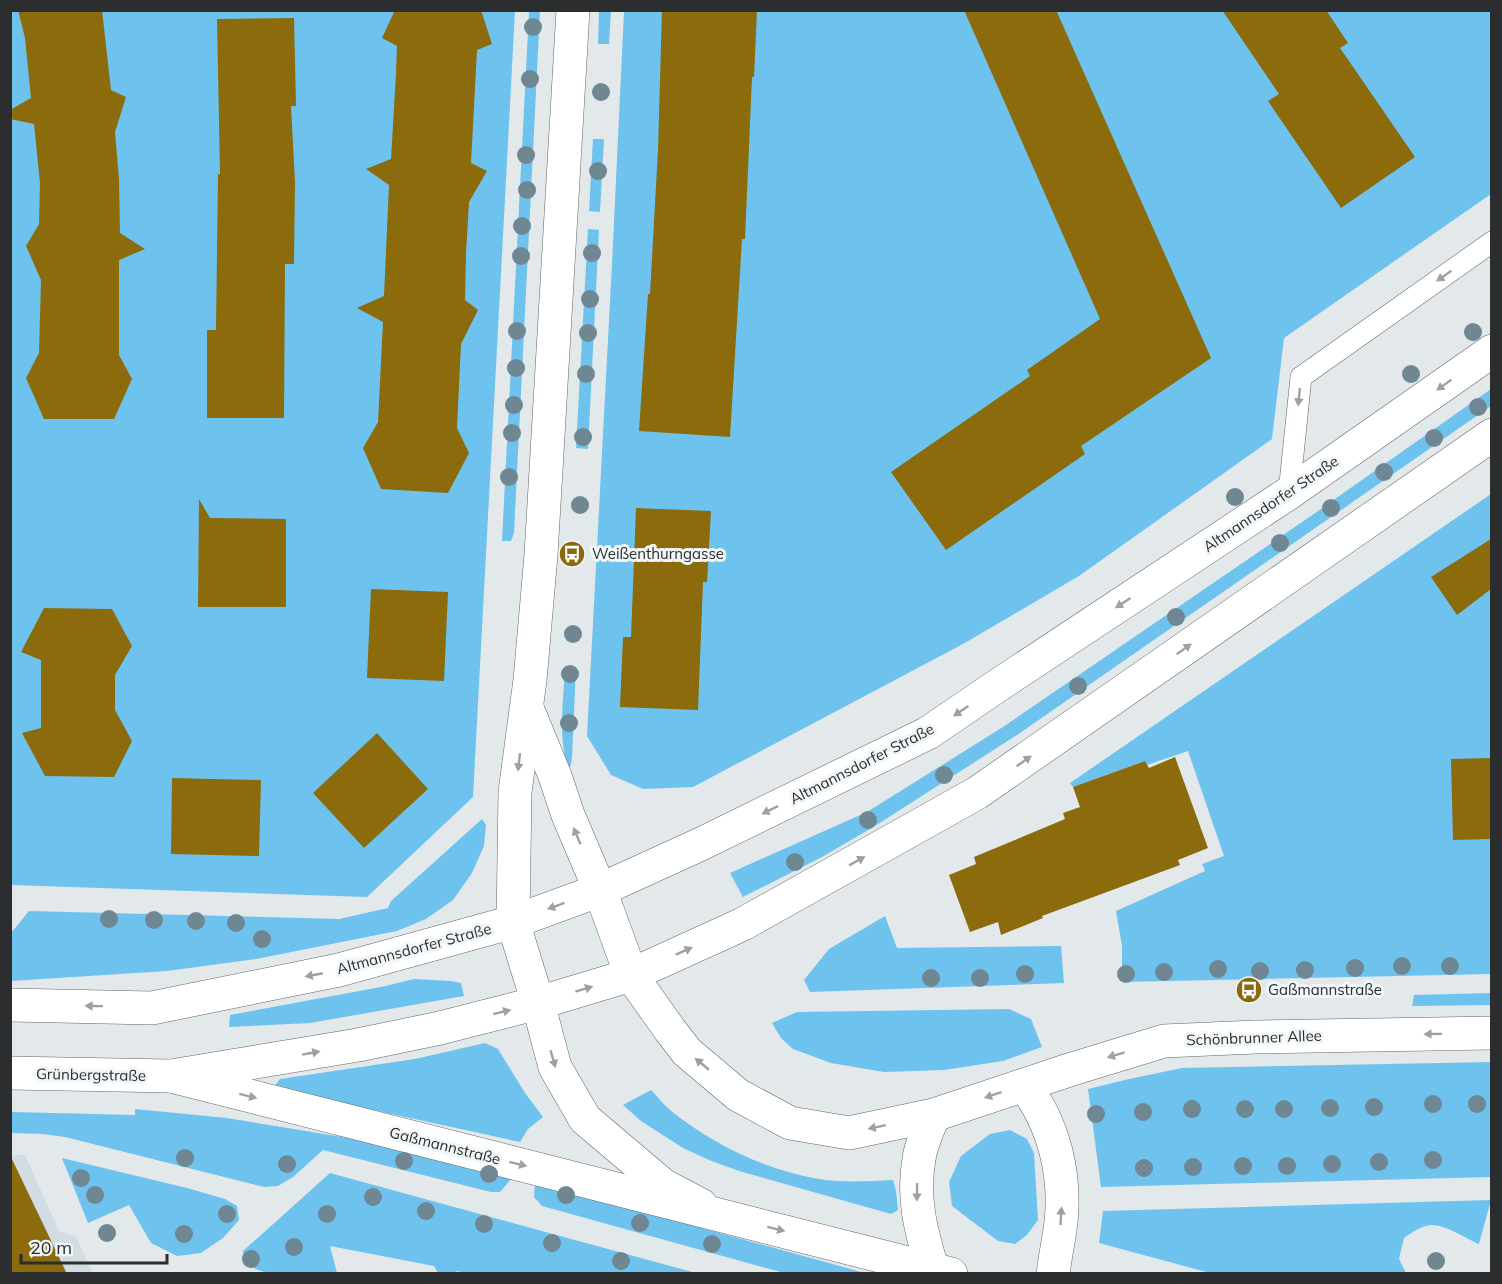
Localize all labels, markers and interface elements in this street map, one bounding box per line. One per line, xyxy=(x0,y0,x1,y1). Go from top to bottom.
one-way arrow xyxy=(1436,270,1452,282)
one-way arrow xyxy=(1436,379,1452,391)
one-way arrow xyxy=(1294,387,1304,406)
street label: Altmannsdorfer Straße xyxy=(1199,451,1342,556)
bus stop icon: Weißenthurngasse xyxy=(557,539,587,569)
place label: Weißenthurngasse xyxy=(592,544,724,563)
one-way arrow xyxy=(1115,597,1131,608)
one-way arrow xyxy=(1175,643,1191,655)
one-way arrow xyxy=(952,705,969,716)
street label: Altmannsdorfer Straße xyxy=(786,719,937,808)
one-way arrow xyxy=(514,753,524,772)
one-way arrow xyxy=(1015,755,1031,767)
one-way arrow xyxy=(761,806,778,815)
one-way arrow xyxy=(571,827,581,845)
one-way arrow xyxy=(849,856,866,866)
one-way arrow xyxy=(547,901,565,911)
street label: Altmannsdorfer Straße xyxy=(334,919,493,978)
one-way arrow xyxy=(675,946,693,955)
one-way arrow xyxy=(305,971,324,980)
bus stop icon: Gaßmannstraße xyxy=(1234,975,1264,1005)
place label: Gaßmannstraße xyxy=(1268,980,1382,999)
one-way arrow xyxy=(575,984,593,993)
one-way arrow xyxy=(84,1002,103,1011)
one-way arrow xyxy=(493,1007,511,1017)
street label: Schönbrunner Allee xyxy=(1186,1026,1322,1049)
one-way arrow xyxy=(1424,1029,1443,1038)
one-way arrow xyxy=(302,1048,321,1057)
one-way arrow xyxy=(549,1050,559,1068)
one-way arrow xyxy=(1107,1051,1125,1060)
one-way arrow xyxy=(695,1058,710,1071)
street label: Grünbergstraße xyxy=(36,1064,146,1085)
one-way arrow xyxy=(238,1091,257,1101)
one-way arrow xyxy=(984,1091,1002,1101)
street label: Gaßmannstraße xyxy=(388,1123,503,1169)
one-way arrow xyxy=(867,1123,886,1132)
one-way arrow xyxy=(509,1160,527,1170)
one-way arrow xyxy=(912,1182,922,1201)
one-way arrow xyxy=(1056,1206,1065,1225)
one-way arrow xyxy=(767,1225,785,1235)
scale bar xyxy=(21,1227,166,1265)
text: 20 m xyxy=(30,1236,72,1259)

